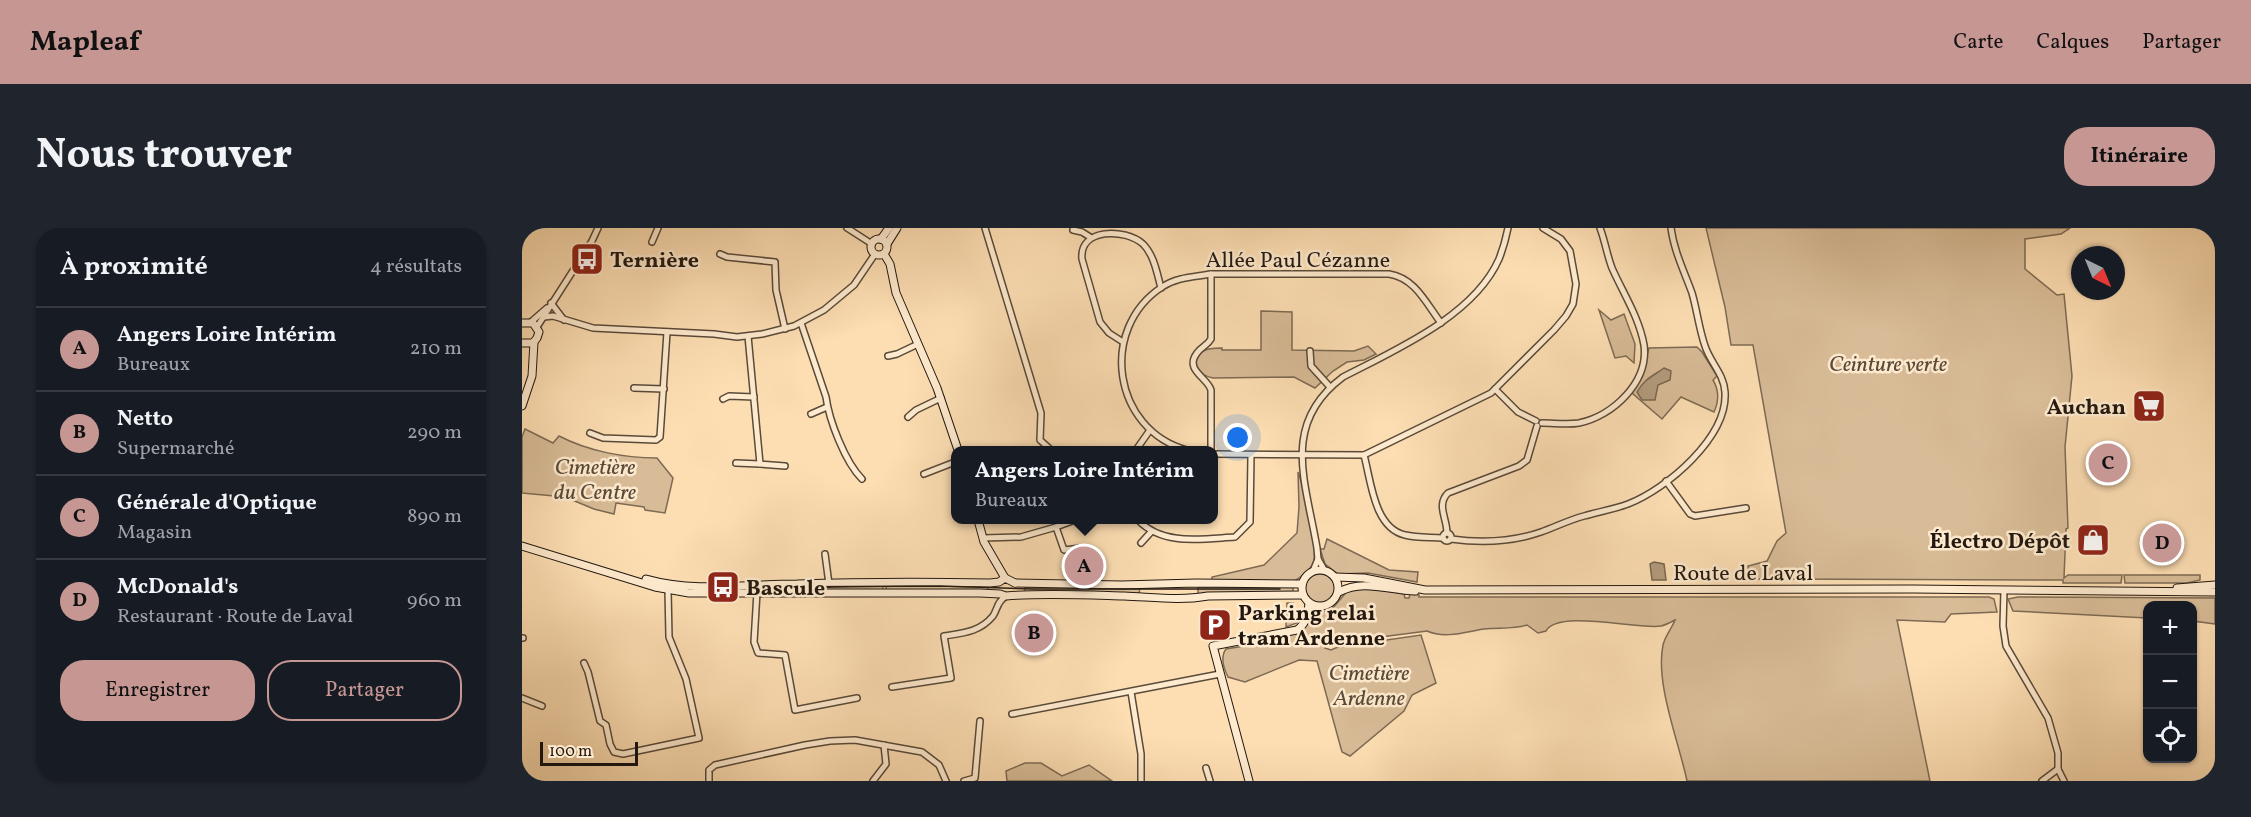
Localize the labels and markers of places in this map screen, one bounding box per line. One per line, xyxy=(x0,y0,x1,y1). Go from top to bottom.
bus stop icon: Ternière xyxy=(569,241,605,277)
place label: Ternière xyxy=(610,246,699,277)
supermarket icon: Auchan xyxy=(2131,388,2167,424)
place label: Auchan xyxy=(2047,393,2126,424)
pin: C xyxy=(2088,440,2128,486)
pin: D xyxy=(2142,520,2182,566)
shop icon: Électro Dépôt xyxy=(2075,522,2111,558)
place label: Électro Dépôt xyxy=(1929,527,2070,558)
pin: A xyxy=(1064,544,1104,588)
bus stop icon: Bascule xyxy=(705,569,741,605)
place label: Bascule xyxy=(746,574,825,605)
place label: Parking relai tram Ardenne xyxy=(1238,599,1385,655)
parking icon: Parking relai tram Ardenne xyxy=(1197,607,1233,643)
pin: B xyxy=(1014,610,1054,656)

